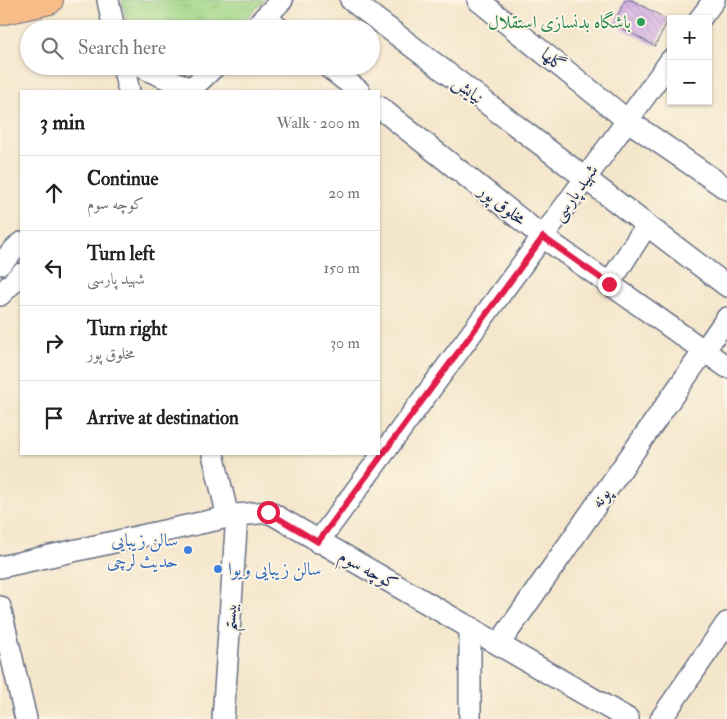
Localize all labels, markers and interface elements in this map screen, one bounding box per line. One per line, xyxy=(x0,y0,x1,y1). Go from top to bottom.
place label: باشگاه بدنسازی استقلال xyxy=(488,10,631,34)
map controls xyxy=(667,15,712,105)
button: + xyxy=(667,15,712,60)
marker: باشگاه بدنسازی استقلال xyxy=(635,16,647,28)
search box xyxy=(20,20,380,75)
icon: search xyxy=(38,34,66,62)
text: Search here xyxy=(78,36,166,60)
street label: گلها xyxy=(536,43,570,77)
button: − xyxy=(667,60,712,105)
street label: نیایش xyxy=(448,71,488,109)
text: 3 min xyxy=(40,109,85,136)
text: Walk · 200 m xyxy=(277,113,360,133)
street label: شهید پارسی xyxy=(547,160,604,227)
text: Continue xyxy=(87,167,158,191)
street label: مخلوق پور xyxy=(471,178,531,232)
icon: ahead xyxy=(40,179,68,207)
text: 20 m xyxy=(328,183,360,203)
text: کوچه سوم xyxy=(87,194,144,214)
text: Turn left xyxy=(87,242,155,266)
icon: left xyxy=(40,254,68,282)
text: 150 m xyxy=(323,258,360,278)
text: شهید پارسی xyxy=(87,269,145,289)
route end xyxy=(598,273,621,296)
text: Turn right xyxy=(87,317,167,341)
icon: right xyxy=(40,329,68,357)
text: 30 m xyxy=(330,333,360,353)
text: مخلوق پور xyxy=(87,344,135,364)
icon: arrive xyxy=(40,404,68,432)
text: Arrive at destination xyxy=(87,406,239,430)
street label: پونه xyxy=(586,482,618,513)
route start xyxy=(257,501,280,524)
place label: سالن زیبایی حدیث لرچی xyxy=(107,529,178,573)
marker: سالن زیبایی حدیث لرچی xyxy=(182,544,194,556)
street label: کوچه سوم xyxy=(332,544,402,599)
place label: سالن زیبایی ویوا xyxy=(228,558,321,581)
marker: سالن زیبایی ویوا xyxy=(212,563,224,575)
street label: بیستم xyxy=(218,602,248,633)

